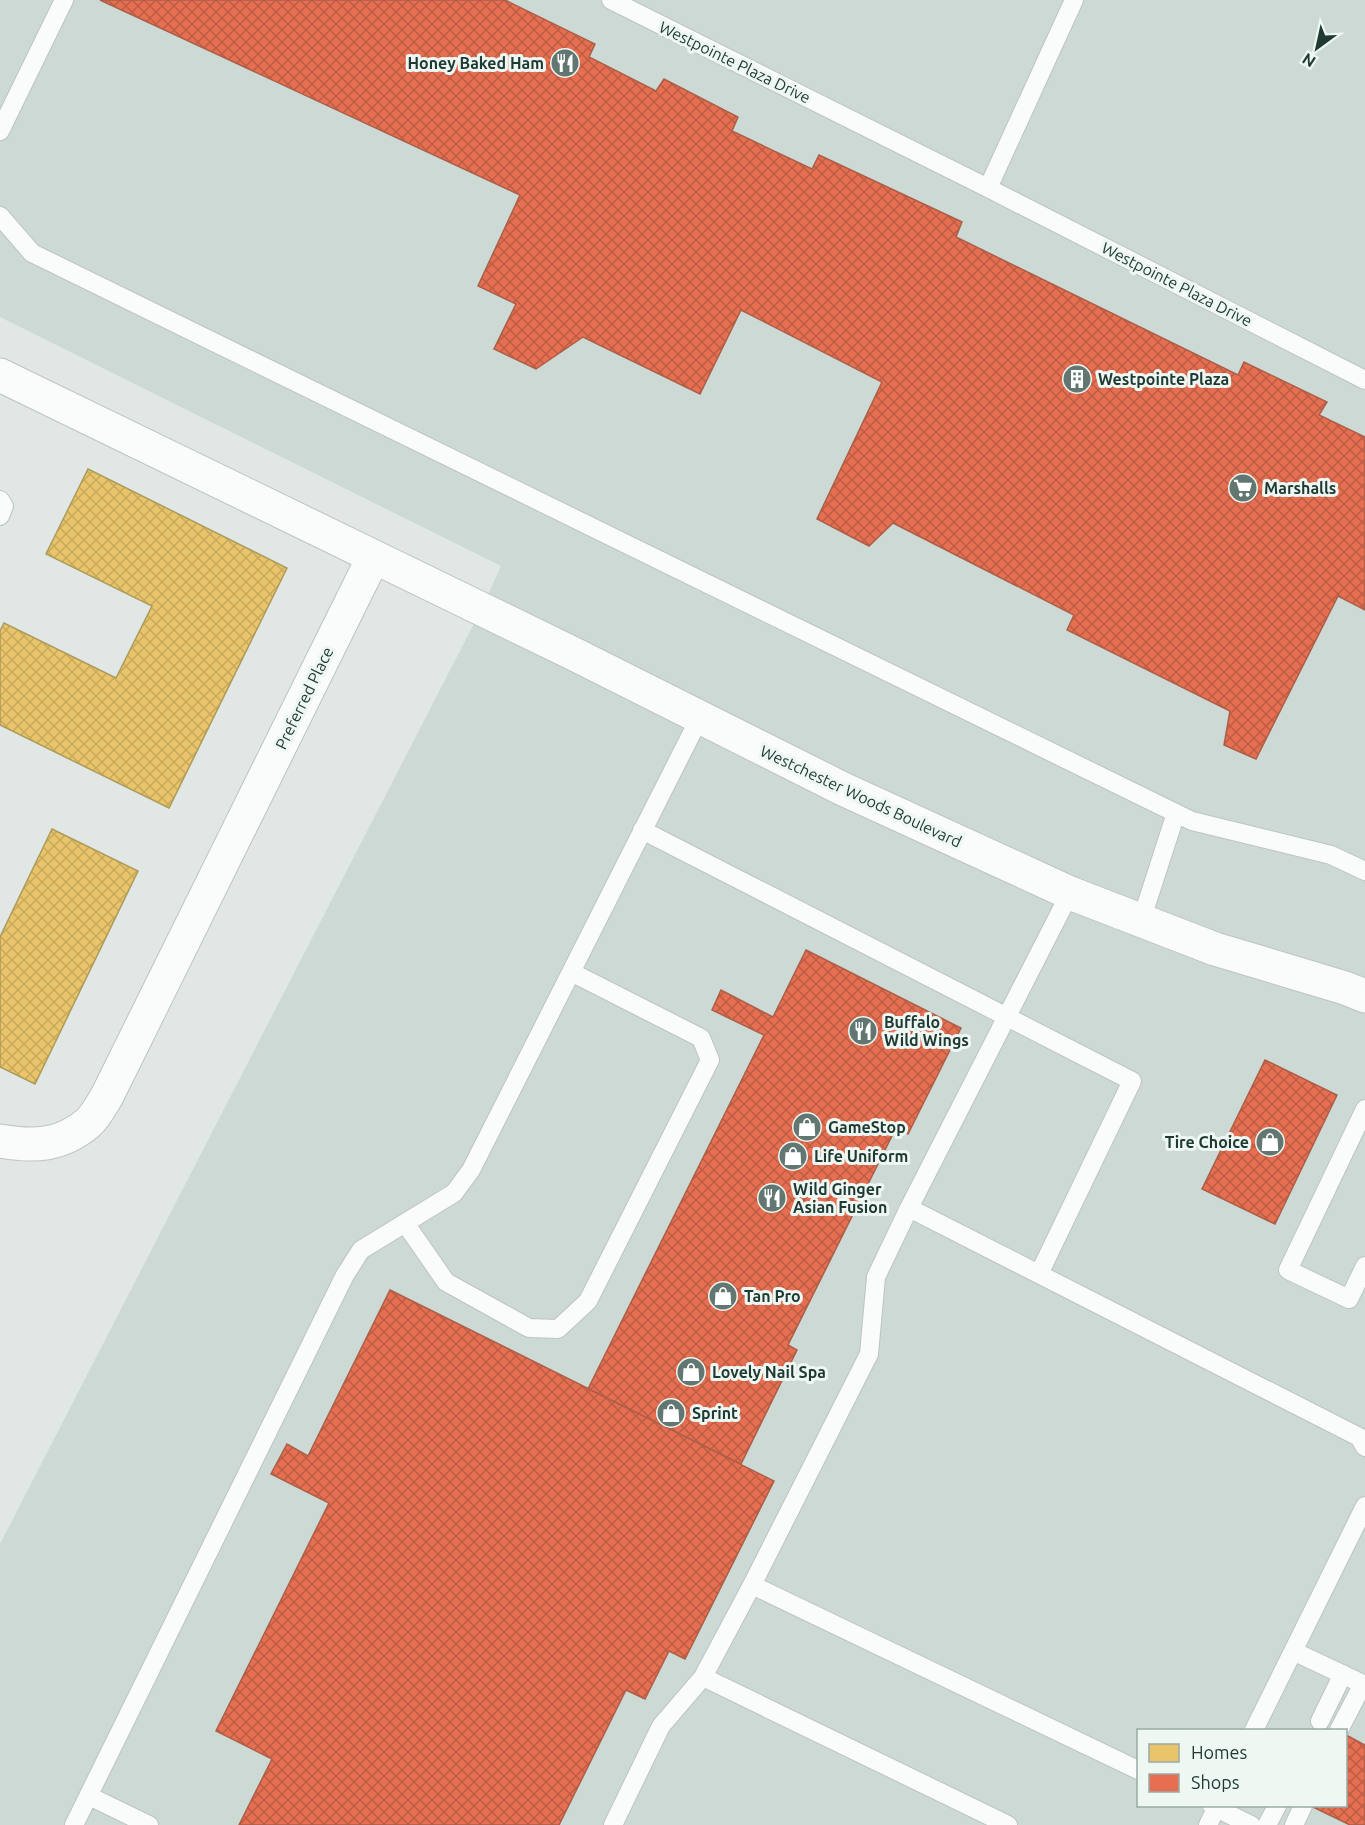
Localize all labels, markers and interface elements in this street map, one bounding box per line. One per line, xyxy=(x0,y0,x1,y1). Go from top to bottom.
street label: Westpointe Plaza Drive xyxy=(656,17,814,107)
north arrow xyxy=(1287,18,1347,78)
restaurant icon: Honey Baked Ham xyxy=(549,47,581,79)
text: N xyxy=(1299,50,1319,71)
place label: Honey Baked Ham xyxy=(407,54,544,72)
street label: Westpointe Plaza Drive xyxy=(1099,238,1255,330)
building icon: Westpointe Plaza xyxy=(1061,363,1093,395)
place label: Westpointe Plaza xyxy=(1098,370,1229,388)
supermarket icon: Marshalls xyxy=(1227,472,1259,504)
place label: Marshalls xyxy=(1264,479,1336,497)
street label: Preferred Place xyxy=(271,644,337,752)
street label: Westchester Woods Boulevard xyxy=(757,741,965,851)
place label: Buffalo Wild Wings xyxy=(884,1013,969,1049)
restaurant icon: Buffalo Wild Wings xyxy=(847,1015,879,1047)
shop icon: GameStop xyxy=(791,1111,823,1143)
place label: GameStop xyxy=(828,1118,906,1136)
shop icon: Tire Choice xyxy=(1254,1126,1286,1158)
place label: Tire Choice xyxy=(1165,1133,1249,1151)
shop icon: Life Uniform xyxy=(777,1140,809,1172)
place label: Life Uniform xyxy=(814,1147,908,1165)
place label: Wild Ginger Asian Fusion xyxy=(793,1180,887,1216)
restaurant icon: Wild Ginger Asian Fusion xyxy=(756,1182,788,1214)
shop icon: Tan Pro xyxy=(707,1280,739,1312)
place label: Tan Pro xyxy=(744,1287,801,1305)
shop icon: Lovely Nail Spa xyxy=(675,1356,707,1388)
place label: Lovely Nail Spa xyxy=(712,1363,826,1381)
shop icon: Sprint xyxy=(655,1397,687,1429)
place label: Sprint xyxy=(692,1404,738,1422)
legend xyxy=(1137,1729,1347,1807)
text: Homes xyxy=(1191,1742,1248,1762)
text: Shops xyxy=(1191,1772,1240,1792)

